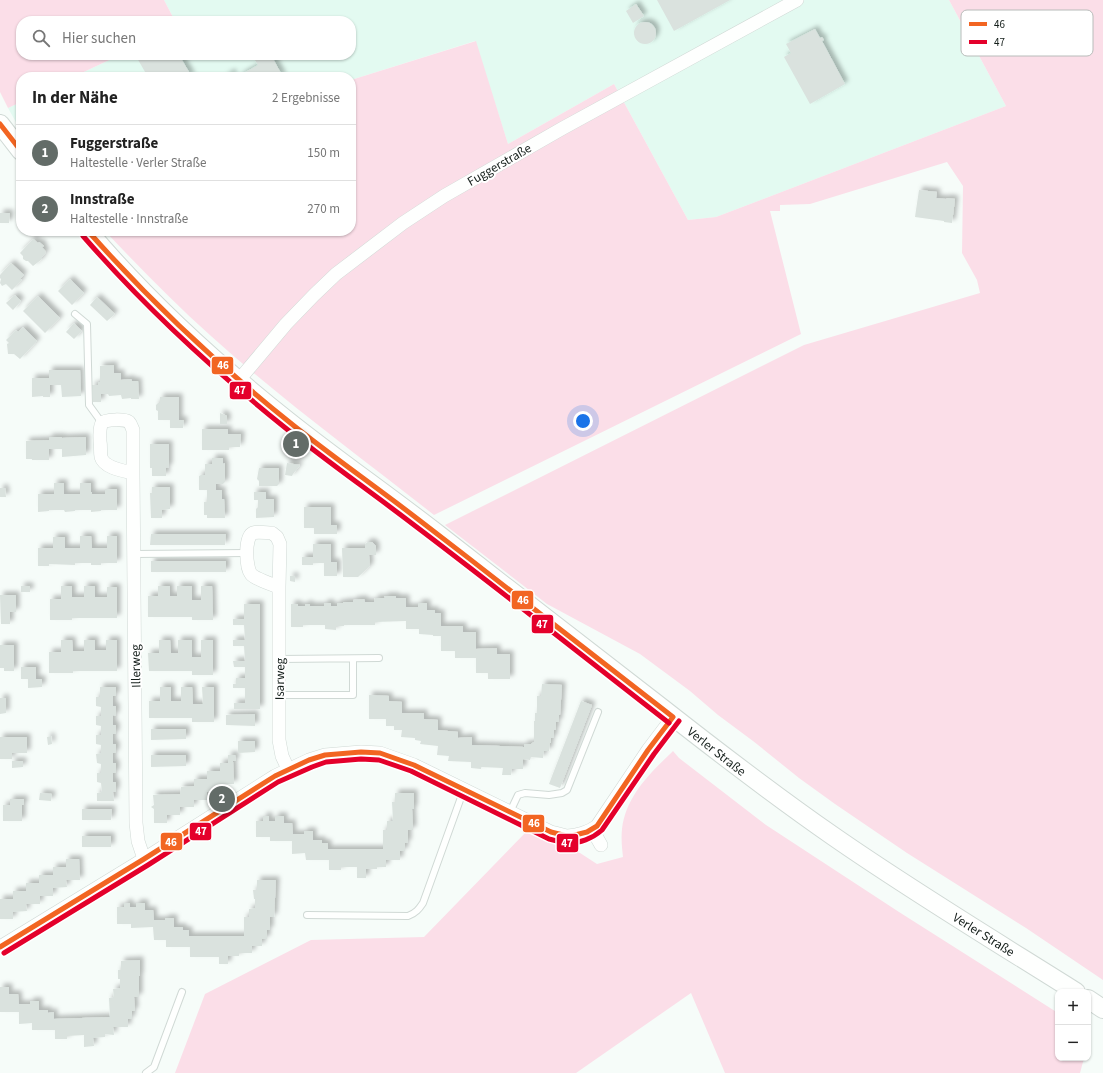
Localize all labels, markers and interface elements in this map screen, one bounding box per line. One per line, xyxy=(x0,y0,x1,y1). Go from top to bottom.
legend xyxy=(961,10,1093,56)
search box xyxy=(16,16,356,60)
text: 46 xyxy=(994,17,1005,32)
icon: search xyxy=(30,27,52,49)
text: Hier suchen xyxy=(62,28,136,49)
text: 47 xyxy=(994,35,1005,50)
text: In der Nähe xyxy=(32,86,118,110)
text: 2 Ergebnisse xyxy=(272,89,340,107)
text: Fuggerstraße xyxy=(70,133,158,154)
street label: Fuggerstraße xyxy=(464,139,535,191)
text: 1 xyxy=(42,144,48,162)
text: 150 m xyxy=(307,144,340,162)
text: Haltestelle · Verler Straße xyxy=(70,154,206,172)
text: Innstraße xyxy=(70,189,134,210)
text: 2 xyxy=(42,200,48,218)
text: 270 m xyxy=(307,200,340,218)
text: Haltestelle · Innstraße xyxy=(70,210,188,228)
line badge: 46 xyxy=(211,356,234,375)
text: 46 xyxy=(217,358,229,373)
line badge: 47 xyxy=(229,381,252,400)
text: 47 xyxy=(234,383,246,398)
your location xyxy=(573,411,593,431)
pin: 1 xyxy=(283,429,309,459)
line badge: 46 xyxy=(511,590,534,610)
text: 46 xyxy=(517,593,529,608)
line badge: 47 xyxy=(531,614,554,634)
text: 47 xyxy=(536,617,548,632)
street label: Illerweg xyxy=(127,644,145,688)
street label: Isarweg xyxy=(271,657,289,700)
street label: Verler Straße xyxy=(683,723,750,780)
pin: 2 xyxy=(209,784,235,814)
line badge: 46 xyxy=(522,814,545,833)
text: 46 xyxy=(528,816,540,831)
line badge: 47 xyxy=(189,822,212,841)
text: 47 xyxy=(195,824,207,839)
line badge: 46 xyxy=(160,832,183,851)
line badge: 47 xyxy=(556,833,579,853)
text: 46 xyxy=(165,835,177,850)
text: 47 xyxy=(561,836,573,851)
street label: Verler Straße xyxy=(949,909,1018,961)
map controls xyxy=(1055,989,1091,1061)
button: + xyxy=(1055,989,1091,1025)
button: − xyxy=(1055,1025,1091,1061)

